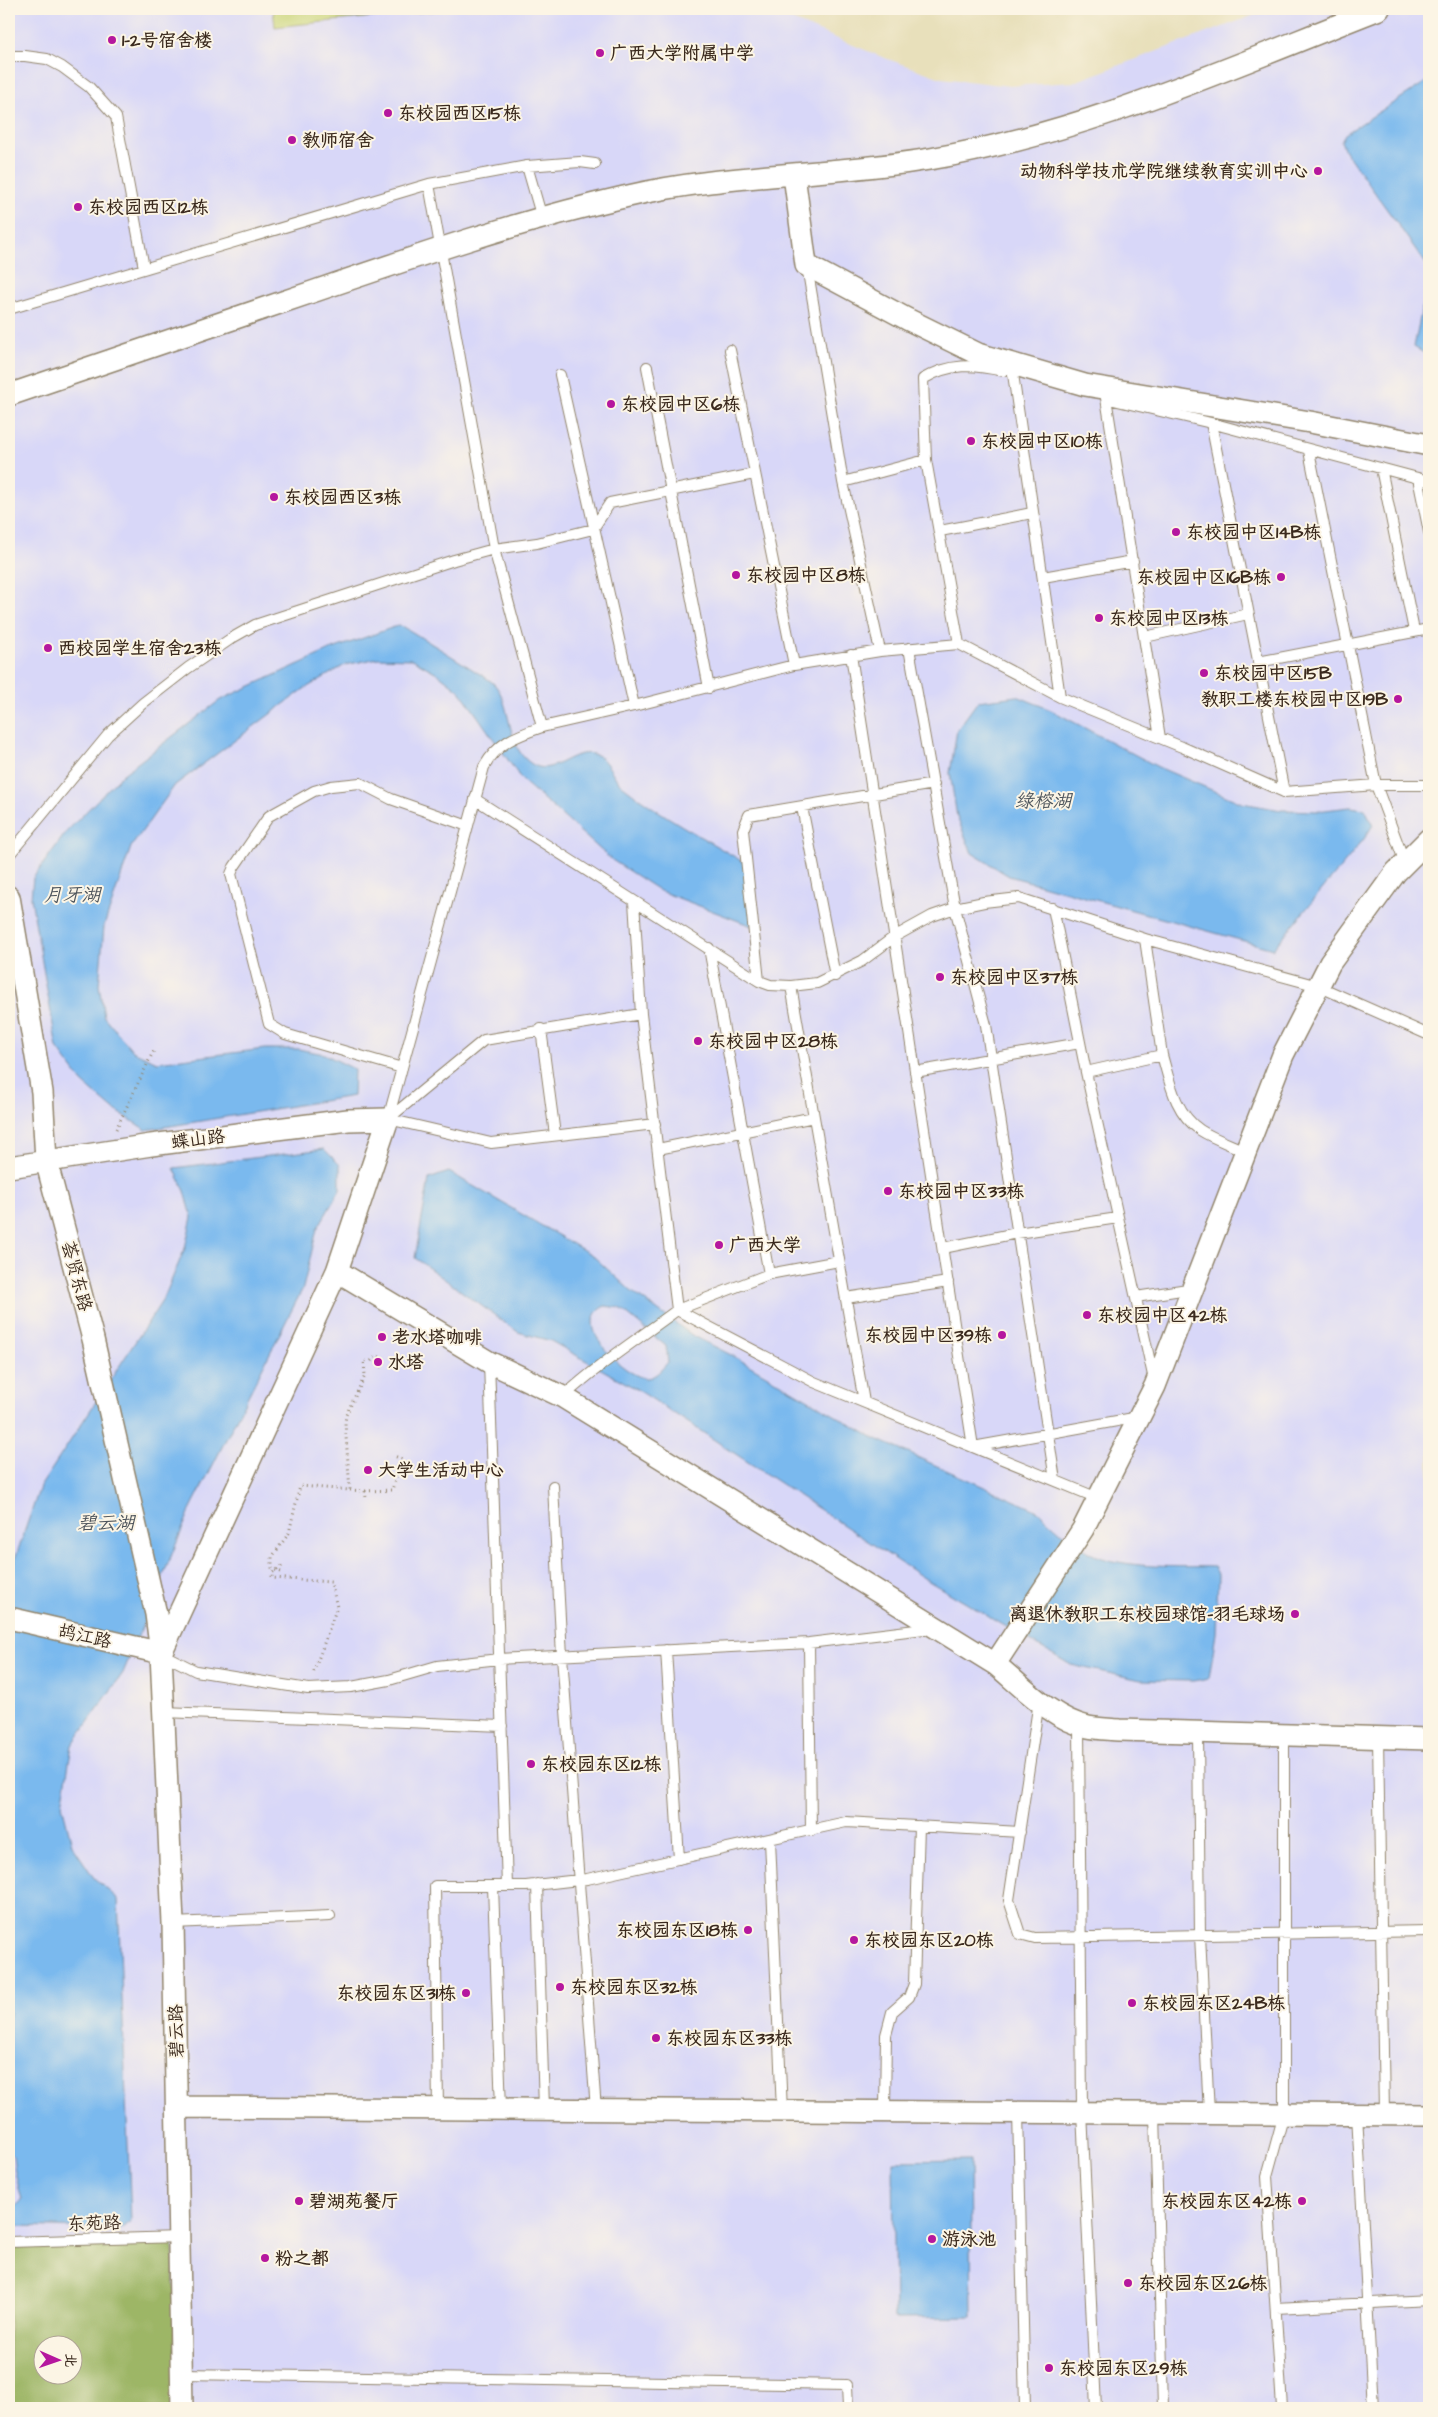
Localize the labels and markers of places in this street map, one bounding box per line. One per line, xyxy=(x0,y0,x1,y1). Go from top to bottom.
place label: 1-2号宿舍楼 xyxy=(122,28,212,53)
marker: 1-2号宿舍楼 xyxy=(106,34,118,46)
place label: 广西大学附属中学 xyxy=(610,41,754,66)
marker: 广西大学附属中学 xyxy=(594,47,606,59)
place label: 东校园西区15栋 xyxy=(398,101,521,126)
marker: 东校园西区15栋 xyxy=(382,107,394,119)
place label: 教师宿舍 xyxy=(302,128,374,153)
marker: 教师宿舍 xyxy=(286,134,298,146)
place label: 动物科学技术学院继续教育实训中心 xyxy=(1020,159,1308,184)
marker: 动物科学技术学院继续教育实训中心 xyxy=(1312,165,1324,177)
place label: 东校园西区12栋 xyxy=(88,195,209,220)
marker: 东校园西区12栋 xyxy=(72,201,84,213)
place label: 东校园中区6栋 xyxy=(621,392,740,417)
marker: 东校园中区6栋 xyxy=(605,398,617,410)
place label: 东校园中区10栋 xyxy=(981,429,1103,454)
marker: 东校园中区10栋 xyxy=(965,435,977,447)
place label: 东校园西区3栋 xyxy=(284,485,401,510)
marker: 东校园西区3栋 xyxy=(268,491,280,503)
place label: 东校园中区14B栋 xyxy=(1186,520,1321,545)
marker: 东校园中区14B栋 xyxy=(1170,526,1182,538)
place label: 东校园中区8栋 xyxy=(746,563,866,588)
place label: 东校园中区16B栋 xyxy=(1137,565,1271,590)
marker: 东校园中区8栋 xyxy=(730,569,742,581)
marker: 东校园中区16B栋 xyxy=(1275,571,1287,583)
place label: 东校园中区13栋 xyxy=(1109,606,1228,631)
marker: 东校园中区13栋 xyxy=(1093,612,1105,624)
place label: 西校园学生宿舍23栋 xyxy=(58,636,221,661)
marker: 西校园学生宿舍23栋 xyxy=(42,642,54,654)
place label: 东校园中区15B xyxy=(1214,661,1332,686)
marker: 东校园中区15B xyxy=(1198,667,1210,679)
place label: 教职工楼东校园中区19B xyxy=(1201,687,1388,712)
marker: 教职工楼东校园中区19B xyxy=(1392,693,1404,705)
place label: 东校园中区37栋 xyxy=(950,965,1078,990)
marker: 东校园中区37栋 xyxy=(934,971,946,983)
place label: 东校园中区28栋 xyxy=(708,1029,838,1054)
marker: 东校园中区28栋 xyxy=(692,1035,704,1047)
place label: 东校园中区33栋 xyxy=(898,1179,1024,1204)
marker: 东校园中区33栋 xyxy=(882,1185,894,1197)
place label: 广西大学 xyxy=(729,1233,801,1258)
marker: 广西大学 xyxy=(713,1239,725,1251)
place label: 东校园中区42栋 xyxy=(1097,1303,1228,1328)
marker: 东校园中区42栋 xyxy=(1081,1309,1093,1321)
place label: 东校园中区39栋 xyxy=(865,1323,992,1348)
place label: 老水塔咖啡 xyxy=(392,1325,482,1350)
marker: 东校园中区39栋 xyxy=(996,1329,1008,1341)
marker: 老水塔咖啡 xyxy=(376,1331,388,1343)
place label: 水塔 xyxy=(388,1350,424,1375)
marker: 水塔 xyxy=(372,1356,384,1368)
place label: 大学生活动中心 xyxy=(378,1458,504,1483)
marker: 大学生活动中心 xyxy=(362,1464,374,1476)
place label: 离退休教职工东校园球馆-羽毛球场 xyxy=(1009,1602,1285,1627)
marker: 离退休教职工东校园球馆-羽毛球场 xyxy=(1289,1608,1301,1620)
place label: 东校园东区12栋 xyxy=(541,1752,662,1777)
marker: 东校园东区12栋 xyxy=(525,1758,537,1770)
place label: 东校园东区18栋 xyxy=(616,1918,738,1943)
marker: 东校园东区18栋 xyxy=(742,1924,754,1936)
place label: 东校园东区20栋 xyxy=(864,1928,994,1953)
marker: 东校园东区20栋 xyxy=(848,1934,860,1946)
place label: 东校园东区32栋 xyxy=(570,1975,697,2000)
place label: 东校园东区31栋 xyxy=(337,1981,456,2006)
marker: 东校园东区32栋 xyxy=(554,1981,566,1993)
marker: 东校园东区31栋 xyxy=(460,1987,472,1999)
place label: 东校园东区24B栋 xyxy=(1142,1991,1285,2016)
marker: 东校园东区24B栋 xyxy=(1126,1997,1138,2009)
place label: 东校园东区33栋 xyxy=(666,2026,792,2051)
marker: 东校园东区33栋 xyxy=(650,2032,662,2044)
place label: 碧湖苑餐厅 xyxy=(309,2189,399,2214)
place label: 东校园东区42栋 xyxy=(1161,2189,1292,2214)
marker: 碧湖苑餐厅 xyxy=(293,2195,305,2207)
marker: 东校园东区42栋 xyxy=(1296,2195,1308,2207)
place label: 游泳池 xyxy=(942,2227,996,2252)
marker: 游泳池 xyxy=(926,2233,938,2245)
place label: 粉之都 xyxy=(275,2246,329,2271)
marker: 粉之都 xyxy=(259,2252,271,2264)
place label: 东校园东区26栋 xyxy=(1138,2271,1268,2296)
marker: 东校园东区26栋 xyxy=(1122,2277,1134,2289)
place label: 东校园东区29栋 xyxy=(1059,2356,1188,2381)
marker: 东校园东区29栋 xyxy=(1043,2362,1055,2374)

